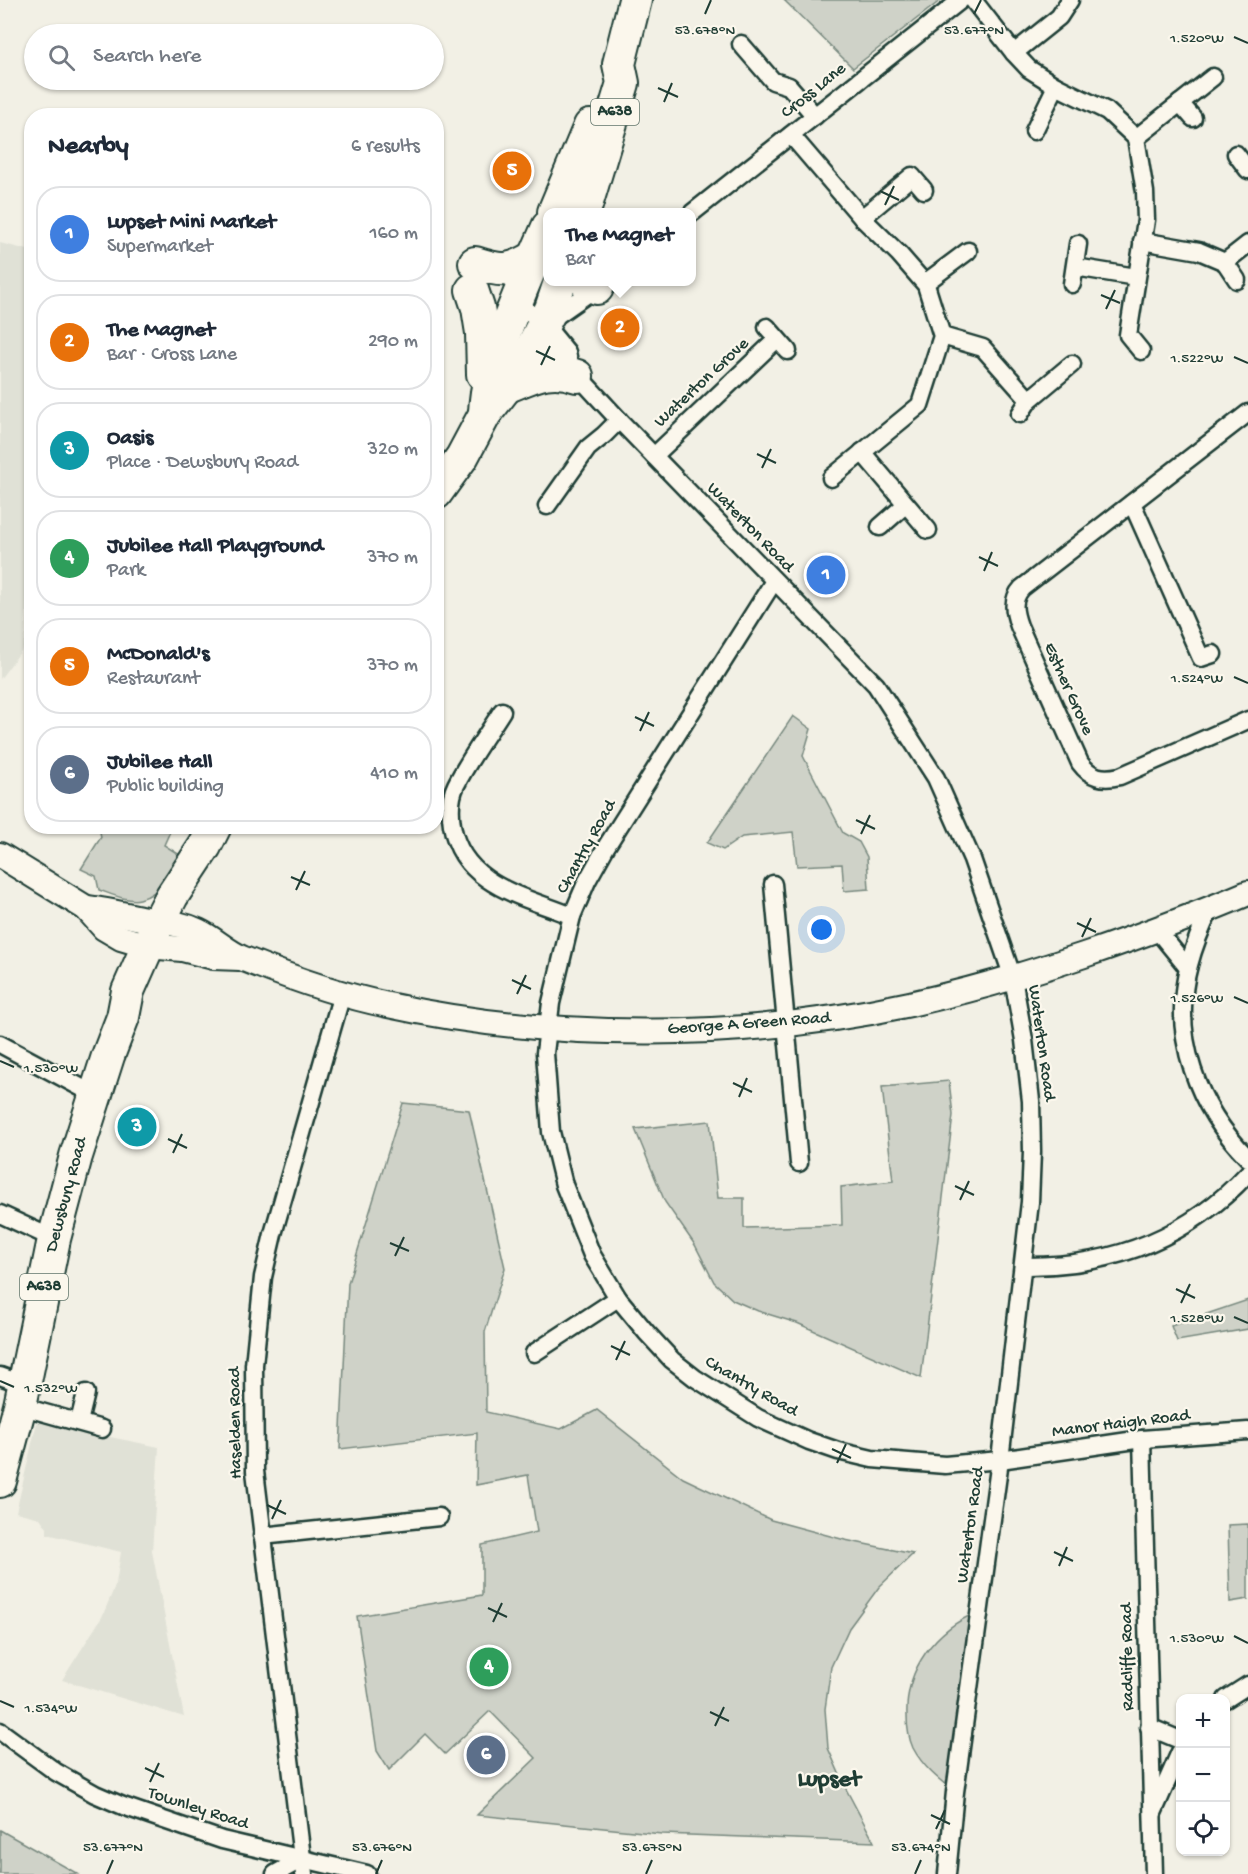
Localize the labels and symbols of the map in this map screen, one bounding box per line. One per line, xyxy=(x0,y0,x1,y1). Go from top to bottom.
text: 53.678°N xyxy=(675,22,735,40)
text: 53.677°N xyxy=(944,22,1004,40)
text: 1.520°W xyxy=(1169,30,1224,48)
street label: Cross Lane xyxy=(777,58,851,124)
road number: A638 xyxy=(591,99,639,125)
pin: 5 xyxy=(492,148,532,194)
pin: 2 xyxy=(600,306,640,350)
street label: Waterton Grove xyxy=(650,333,754,432)
text: 1.522°W xyxy=(1170,350,1224,368)
street label: Waterton Road xyxy=(702,479,799,578)
pin: 1 xyxy=(806,552,846,598)
street label: Esther Grove xyxy=(1038,639,1098,739)
text: 1.524°W xyxy=(1170,670,1224,688)
street label: Chantry Road xyxy=(553,795,622,898)
your location xyxy=(807,915,836,944)
street label: Waterton Road xyxy=(1022,984,1060,1104)
text: 1.526°W xyxy=(1169,990,1224,1008)
street label: George A Green Road xyxy=(667,1008,833,1040)
text: 1.530°W xyxy=(23,1060,78,1078)
pin: 3 xyxy=(118,1104,156,1150)
street label: Dewsbury Road xyxy=(41,1134,93,1256)
road number: A638 xyxy=(20,1274,68,1300)
text: 1.528°W xyxy=(1169,1310,1224,1328)
street label: Chantry Road xyxy=(701,1352,803,1423)
street label: Haselden Road xyxy=(224,1365,247,1479)
text: 1.532°W xyxy=(23,1380,78,1398)
street label: Manor Haigh Road xyxy=(1051,1405,1193,1443)
street label: Waterton Road xyxy=(952,1464,990,1584)
street label: Radcliffe Road xyxy=(1117,1601,1139,1711)
text: 1.530°W xyxy=(1169,1630,1224,1648)
pin: 4 xyxy=(470,1644,508,1690)
text: 1.534°W xyxy=(23,1700,78,1718)
pin: 6 xyxy=(466,1732,506,1778)
district label: Lupset xyxy=(798,1766,863,1795)
street label: Townley Road xyxy=(144,1783,252,1836)
text: 53.677°N xyxy=(83,1839,143,1857)
text: 53.676°N xyxy=(352,1839,412,1857)
text: 53.675°N xyxy=(622,1839,682,1857)
text: 53.674°N xyxy=(891,1839,951,1857)

